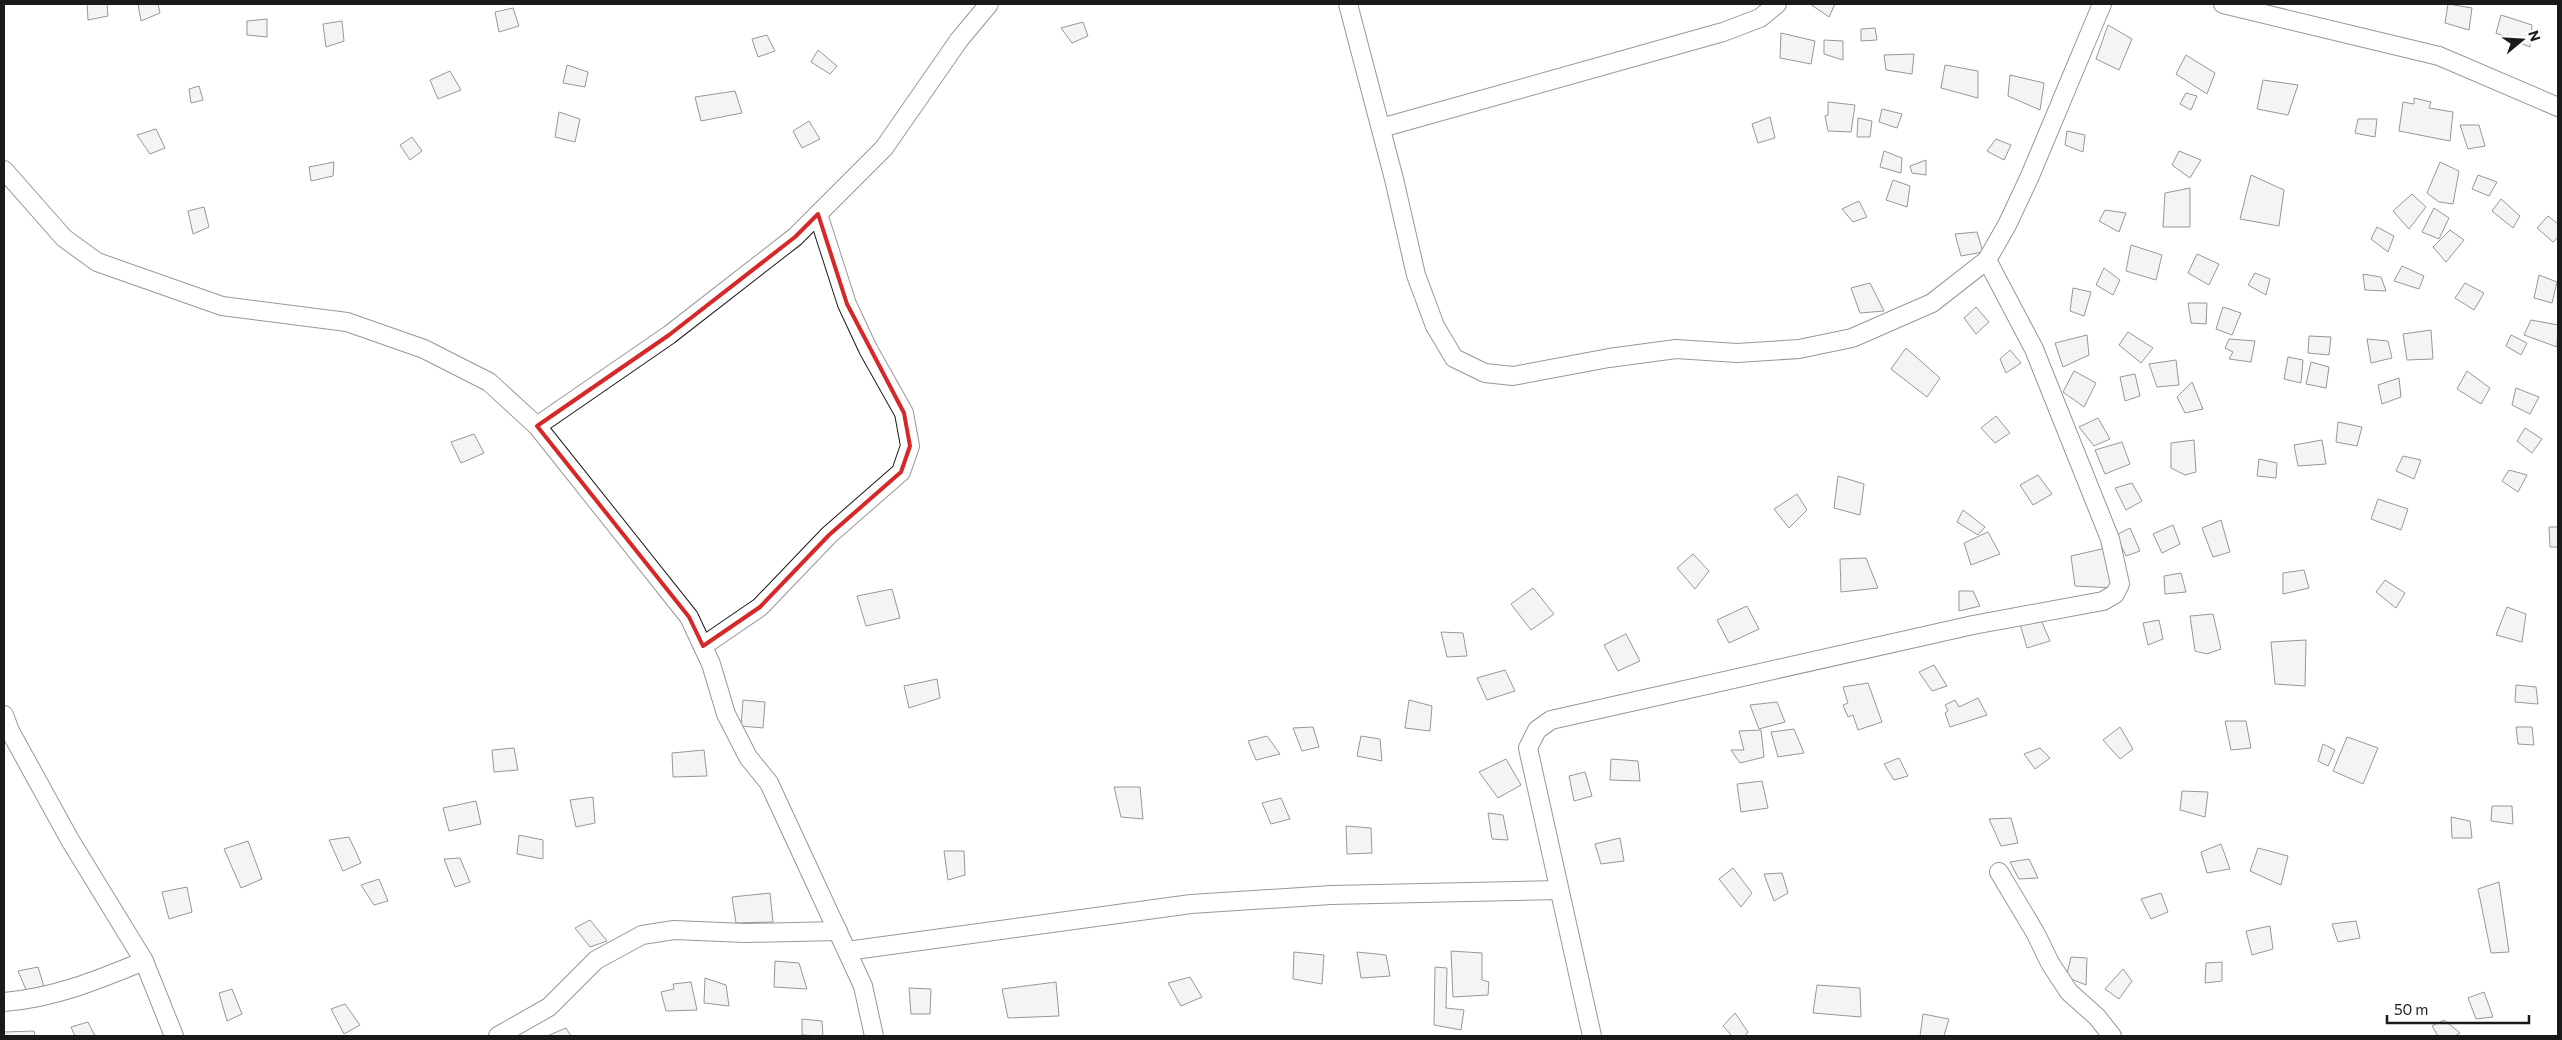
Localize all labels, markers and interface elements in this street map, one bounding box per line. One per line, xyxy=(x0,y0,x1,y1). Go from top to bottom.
north arrow xyxy=(2497,15,2547,65)
text: N xyxy=(2525,28,2545,43)
scale bar xyxy=(2387,992,2530,1024)
text: 50 m xyxy=(2394,1000,2428,1018)

